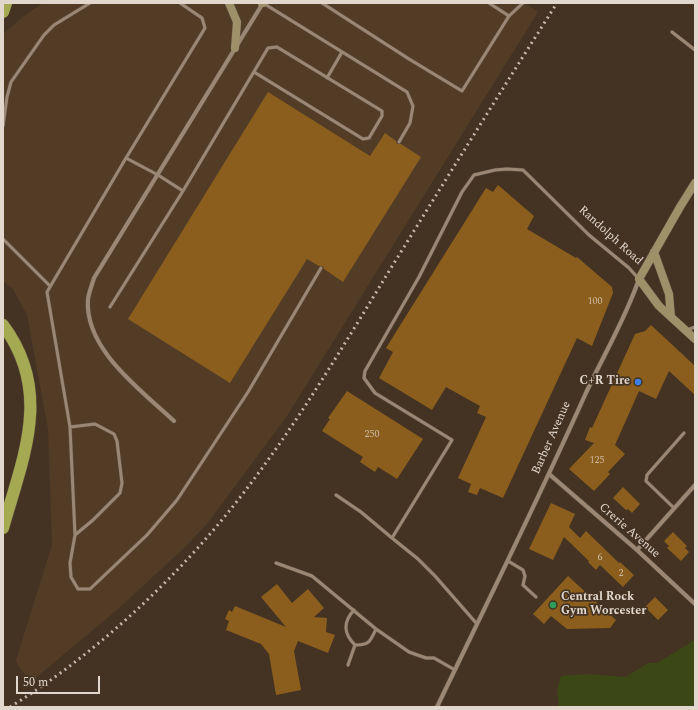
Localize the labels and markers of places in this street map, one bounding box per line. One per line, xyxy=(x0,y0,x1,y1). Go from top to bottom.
place label: C+R Tire xyxy=(580,375,630,389)
marker: C+R Tire xyxy=(633,377,643,387)
place label: Central Rock Gym Worcester xyxy=(561,591,646,619)
marker: Central Rock Gym Worcester xyxy=(548,600,558,610)

